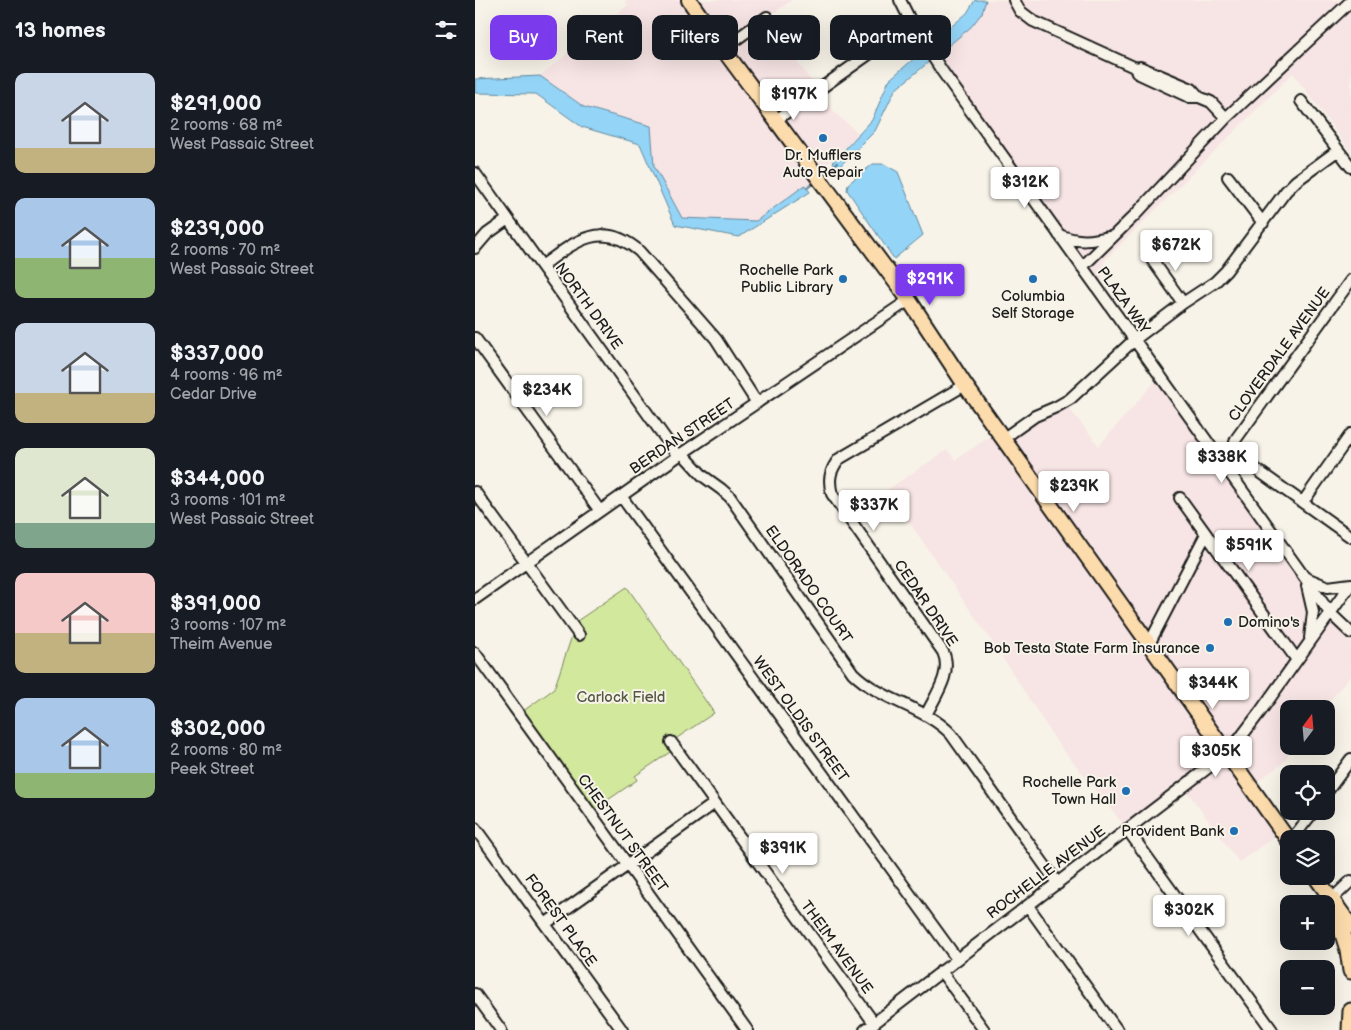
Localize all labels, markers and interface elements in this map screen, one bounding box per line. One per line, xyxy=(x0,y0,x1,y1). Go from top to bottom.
chip: Buy xyxy=(490,15,557,60)
chip: Rent xyxy=(567,15,642,60)
chip: Filters xyxy=(652,15,738,60)
chip: New xyxy=(748,15,820,60)
chip: Apartment xyxy=(830,15,951,60)
icon: filters xyxy=(432,16,460,44)
text: 13 homes xyxy=(15,18,106,43)
pin: $197K xyxy=(759,78,829,121)
text: $197K xyxy=(771,85,817,104)
text: $291,000 xyxy=(170,91,261,116)
icon: home xyxy=(55,93,115,153)
text: 2 rooms · 68 m² xyxy=(170,116,283,135)
marker: Dr. Mufflers Auto Repair xyxy=(817,132,829,144)
text: West Passaic Street xyxy=(170,135,314,154)
place label: Dr. Mufflers Auto Repair xyxy=(783,146,863,182)
pin: $312K xyxy=(990,166,1060,209)
text: $312K xyxy=(1001,173,1049,192)
text: $239,000 xyxy=(170,216,264,241)
icon: home xyxy=(55,218,115,278)
pin: $672K xyxy=(1141,230,1211,272)
text: $672K xyxy=(1151,236,1201,255)
text: 2 rooms · 70 m² xyxy=(170,241,280,260)
street label: NORTH DRIVE xyxy=(551,259,627,354)
text: West Passaic Street xyxy=(170,260,314,279)
place label: Rochelle Park Public Library xyxy=(739,261,834,297)
street label: PLAZA WAY xyxy=(1093,263,1154,338)
pin: $291K xyxy=(895,264,965,306)
text: $291K xyxy=(906,270,954,289)
marker: Rochelle Park Public Library xyxy=(837,273,849,285)
marker: Columbia Self Storage xyxy=(1027,273,1039,285)
street label: CLOVERDALE AVENUE xyxy=(1224,283,1335,425)
place label: Columbia Self Storage xyxy=(992,287,1074,323)
text: $337,000 xyxy=(170,341,264,366)
icon: home xyxy=(55,343,115,403)
text: 4 rooms · 96 m² xyxy=(170,366,283,385)
pin: $234K xyxy=(512,374,582,417)
text: $234K xyxy=(522,381,572,400)
text: Cedar Drive xyxy=(170,385,257,404)
street label: BERDAN STREET xyxy=(626,394,738,479)
pin: $338K xyxy=(1187,442,1257,484)
text: $338K xyxy=(1197,448,1247,467)
text: $344,000 xyxy=(170,466,265,491)
icon: home xyxy=(55,468,115,528)
pin: $239K xyxy=(1039,470,1109,513)
text: $239K xyxy=(1049,477,1099,496)
pin: $337K xyxy=(839,490,909,532)
text: 3 rooms · 101 m² xyxy=(170,491,286,510)
text: $337K xyxy=(850,496,898,515)
text: West Passaic Street xyxy=(170,510,314,529)
street label: ELDORADO COURT xyxy=(761,522,856,647)
pin: $591K xyxy=(1214,530,1284,572)
text: $591K xyxy=(1226,536,1272,555)
street label: CEDAR DRIVE xyxy=(890,556,962,650)
text: $391,000 xyxy=(170,591,261,616)
icon: home xyxy=(55,593,115,653)
place label: Domino's xyxy=(1238,613,1300,632)
text: 3 rooms · 107 m² xyxy=(170,616,286,635)
marker: Domino's xyxy=(1222,616,1234,628)
text: Theim Avenue xyxy=(170,635,273,654)
place label: Bob Testa State Farm Insurance xyxy=(984,639,1200,658)
marker: Bob Testa State Farm Insurance xyxy=(1204,642,1216,654)
street label: WEST OLDIS STREET xyxy=(748,653,853,786)
pin: $344K xyxy=(1178,668,1248,710)
text: $344K xyxy=(1188,674,1238,693)
park label: Carlock Field xyxy=(577,688,665,707)
north arrow xyxy=(1280,700,1335,755)
map controls xyxy=(1280,700,1335,1015)
text: $302,000 xyxy=(170,716,266,741)
icon: home xyxy=(55,718,115,778)
pin: $305K xyxy=(1181,736,1251,778)
text: 2 rooms · 80 m² xyxy=(170,741,282,760)
text: $305K xyxy=(1191,742,1241,761)
text: Peek Street xyxy=(170,760,254,779)
button: locate xyxy=(1280,765,1335,820)
street label: CHESTNUT STREET xyxy=(573,770,672,896)
place label: Rochelle Park Town Hall xyxy=(1022,773,1117,809)
marker: Rochelle Park Town Hall xyxy=(1120,785,1132,797)
street label: ROCHELLE AVENUE xyxy=(983,821,1110,923)
place label: Provident Bank xyxy=(1121,822,1225,841)
marker: Provident Bank xyxy=(1228,825,1240,837)
button: layers xyxy=(1280,830,1335,885)
pin: $391K xyxy=(748,832,818,875)
text: $391K xyxy=(760,839,806,858)
street label: FOREST PLACE xyxy=(521,870,601,971)
pin: $302K xyxy=(1154,894,1224,937)
button: + xyxy=(1280,895,1335,950)
street label: THEIM AVENUE xyxy=(796,897,877,998)
text: $302K xyxy=(1164,901,1214,920)
button: − xyxy=(1280,960,1335,1015)

